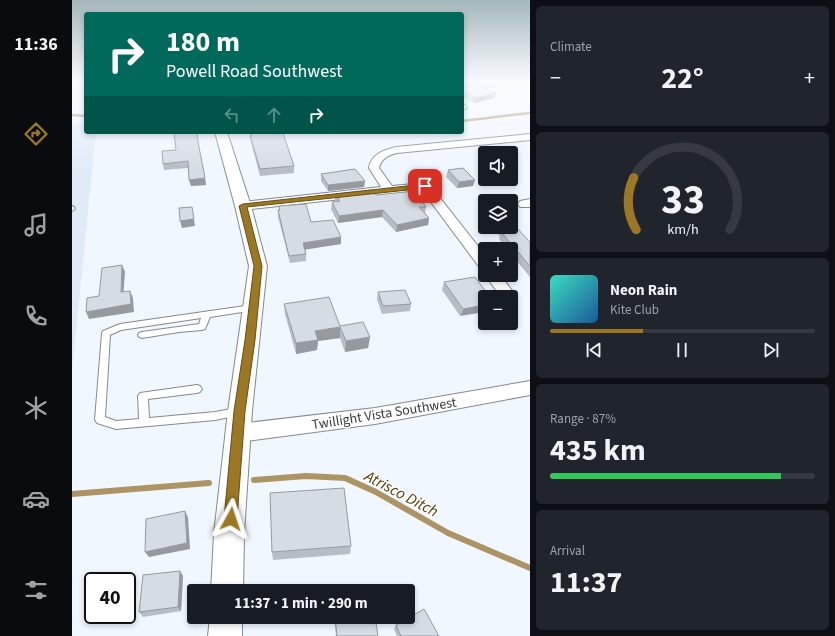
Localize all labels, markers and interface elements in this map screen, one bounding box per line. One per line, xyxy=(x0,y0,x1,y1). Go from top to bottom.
text: 180 m xyxy=(166,22,240,62)
icon: right xyxy=(100,28,152,80)
text: 11:36 xyxy=(14,32,58,57)
text: Climate xyxy=(550,38,592,56)
text: 22° xyxy=(661,57,704,100)
text: Powell Road Southwest xyxy=(166,59,342,84)
text: − xyxy=(550,62,561,94)
text: + xyxy=(804,62,815,94)
icon: left xyxy=(221,104,243,126)
icon: ahead xyxy=(263,104,285,126)
icon: right xyxy=(305,104,327,126)
icon: directions xyxy=(22,120,50,148)
map controls xyxy=(478,146,518,330)
button: sound xyxy=(478,146,518,186)
pin xyxy=(408,169,442,203)
text: 33 xyxy=(661,170,704,230)
icon: arrive xyxy=(414,175,436,197)
button: layers xyxy=(478,194,518,234)
icon: music xyxy=(22,211,50,239)
text: km/h xyxy=(667,219,698,240)
button: + xyxy=(478,242,518,282)
text: Neon Rain xyxy=(610,280,677,301)
button: − xyxy=(478,290,518,330)
text: Kite Club xyxy=(610,301,659,319)
icon: phone xyxy=(22,302,50,330)
icon: previous xyxy=(583,339,605,361)
icon: pause xyxy=(671,339,693,361)
icon: next xyxy=(760,339,782,361)
street label: Twillight Vista Southwest xyxy=(310,393,458,435)
icon: climate xyxy=(22,394,50,422)
text: Range · 87% xyxy=(550,410,616,428)
text: 435 km xyxy=(550,429,646,472)
water label: Atrisco Ditch xyxy=(360,465,442,523)
icon: car xyxy=(22,485,50,513)
position arrow xyxy=(210,498,252,540)
text: Arrival xyxy=(550,542,585,560)
text: 11:37 xyxy=(550,561,622,604)
speed limit sign: 40 xyxy=(84,572,136,624)
icon: filters xyxy=(22,576,50,604)
text: 11:37 · 1 min · 290 m xyxy=(234,593,368,614)

